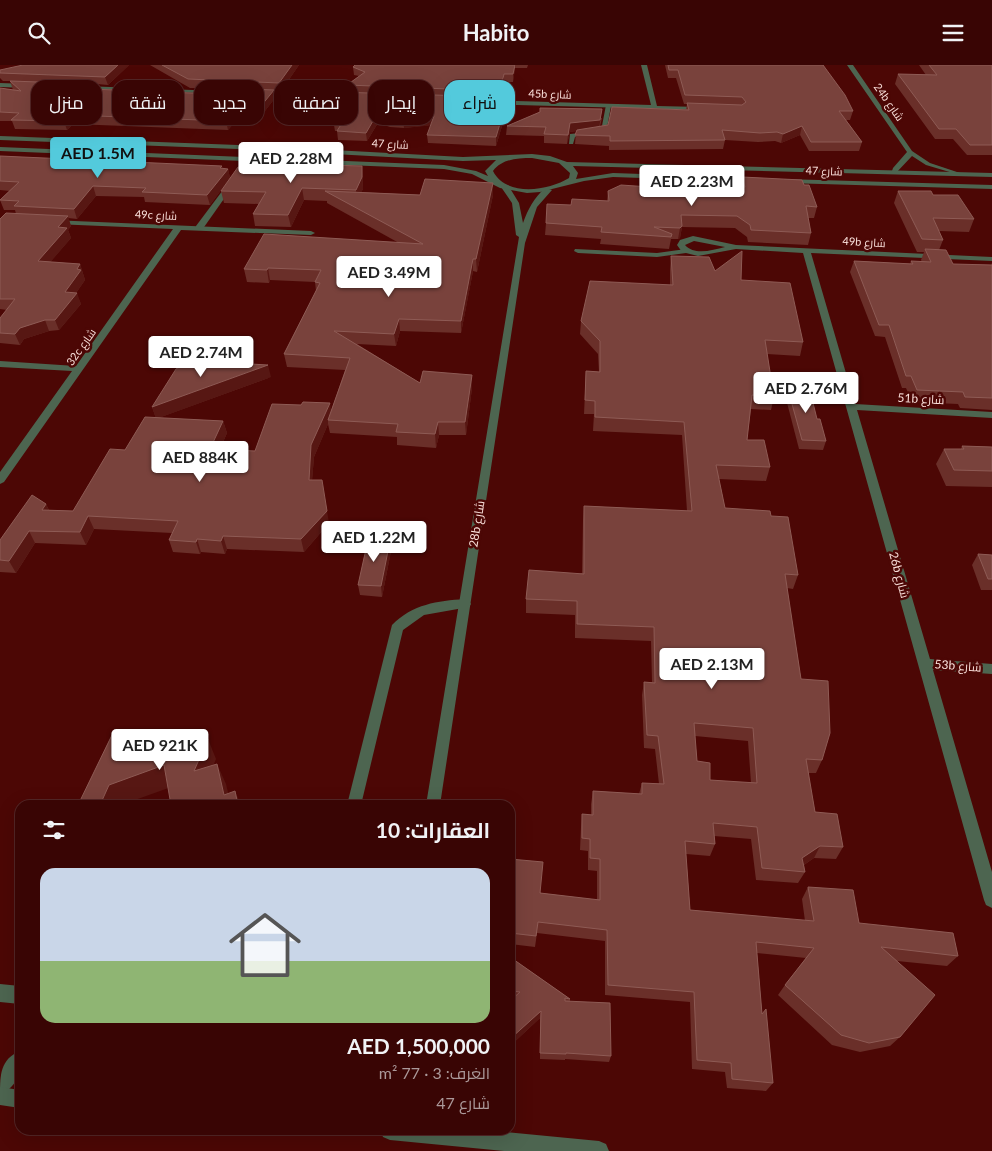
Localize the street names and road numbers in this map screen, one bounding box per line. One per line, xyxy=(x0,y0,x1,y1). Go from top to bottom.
street label: 24b شارع xyxy=(870,80,907,124)
street label: 45b شارع xyxy=(528,86,572,103)
street label: شارع 47 xyxy=(371,136,409,153)
street label: شارع 47 xyxy=(805,163,843,180)
street label: 49c شارع xyxy=(135,207,177,224)
street label: 49b شارع xyxy=(842,234,886,251)
street label: 32c شارع xyxy=(63,326,100,369)
street label: 51b شارع xyxy=(897,390,945,408)
street label: 28b شارع xyxy=(465,499,489,548)
street label: 26b شارع xyxy=(885,550,913,600)
street label: 53b شارع xyxy=(934,656,982,676)

